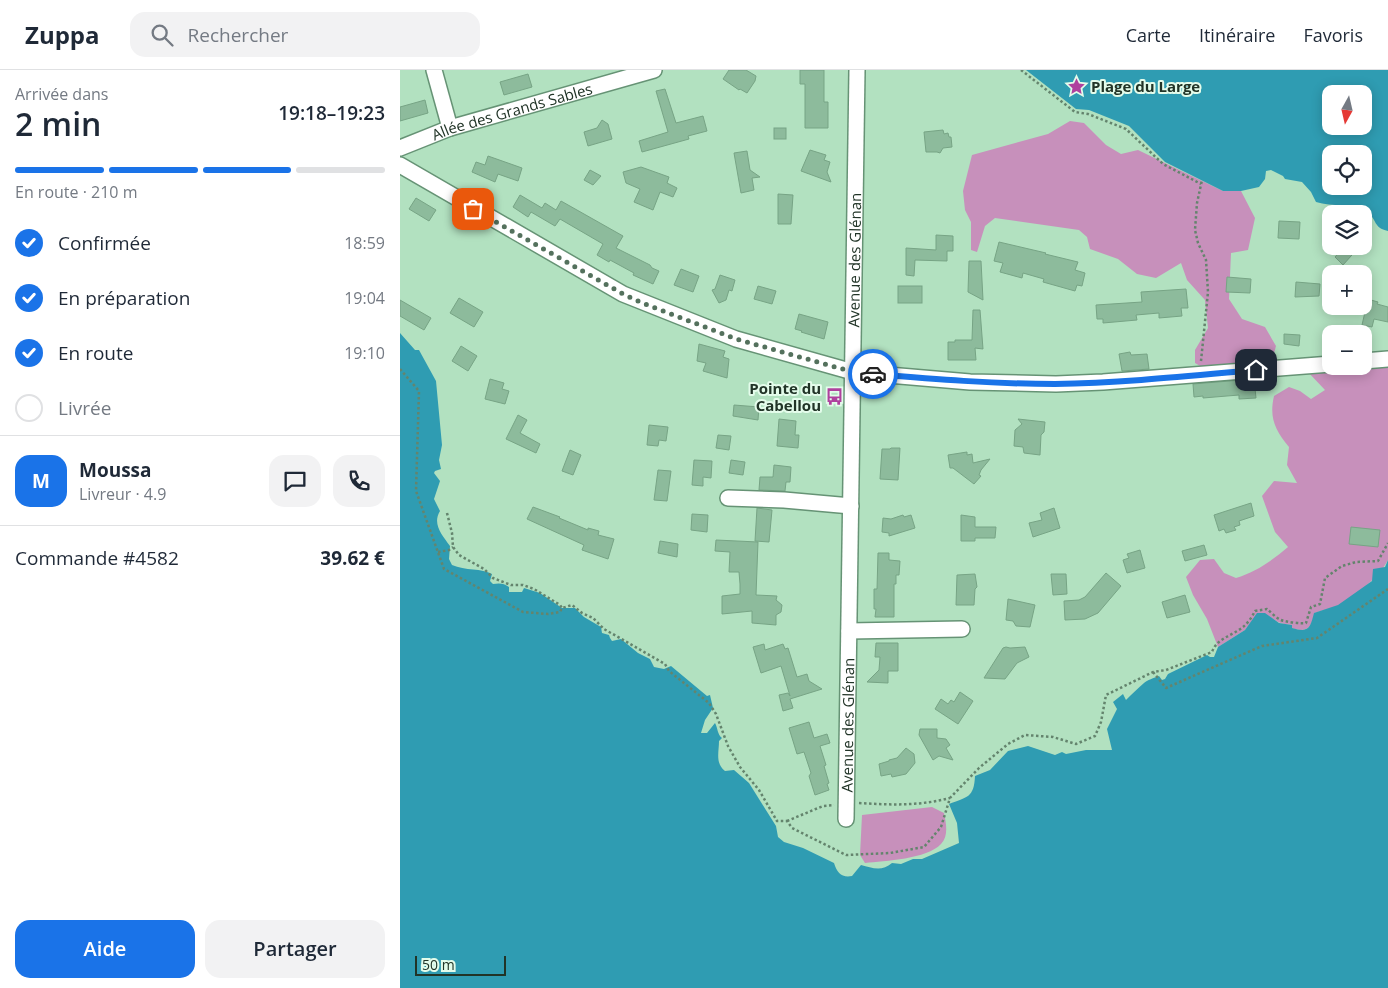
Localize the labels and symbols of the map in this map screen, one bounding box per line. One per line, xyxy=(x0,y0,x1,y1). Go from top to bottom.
place icon: Plage du Large xyxy=(1067,76,1087,96)
place label: Plage du Large xyxy=(1091,76,1200,96)
street label: Allée des Grands Sables xyxy=(429,78,595,144)
north arrow xyxy=(1322,85,1372,135)
pin xyxy=(452,188,494,230)
street label: Avenue des Glénan xyxy=(843,193,865,328)
courier xyxy=(848,349,898,399)
pin xyxy=(1235,349,1277,391)
place label: Pointe du Cabellou xyxy=(749,378,821,415)
bus stop icon: Pointe du Cabellou xyxy=(825,387,845,407)
street label: Avenue des Glénan xyxy=(836,657,858,793)
scale bar xyxy=(415,953,506,976)

